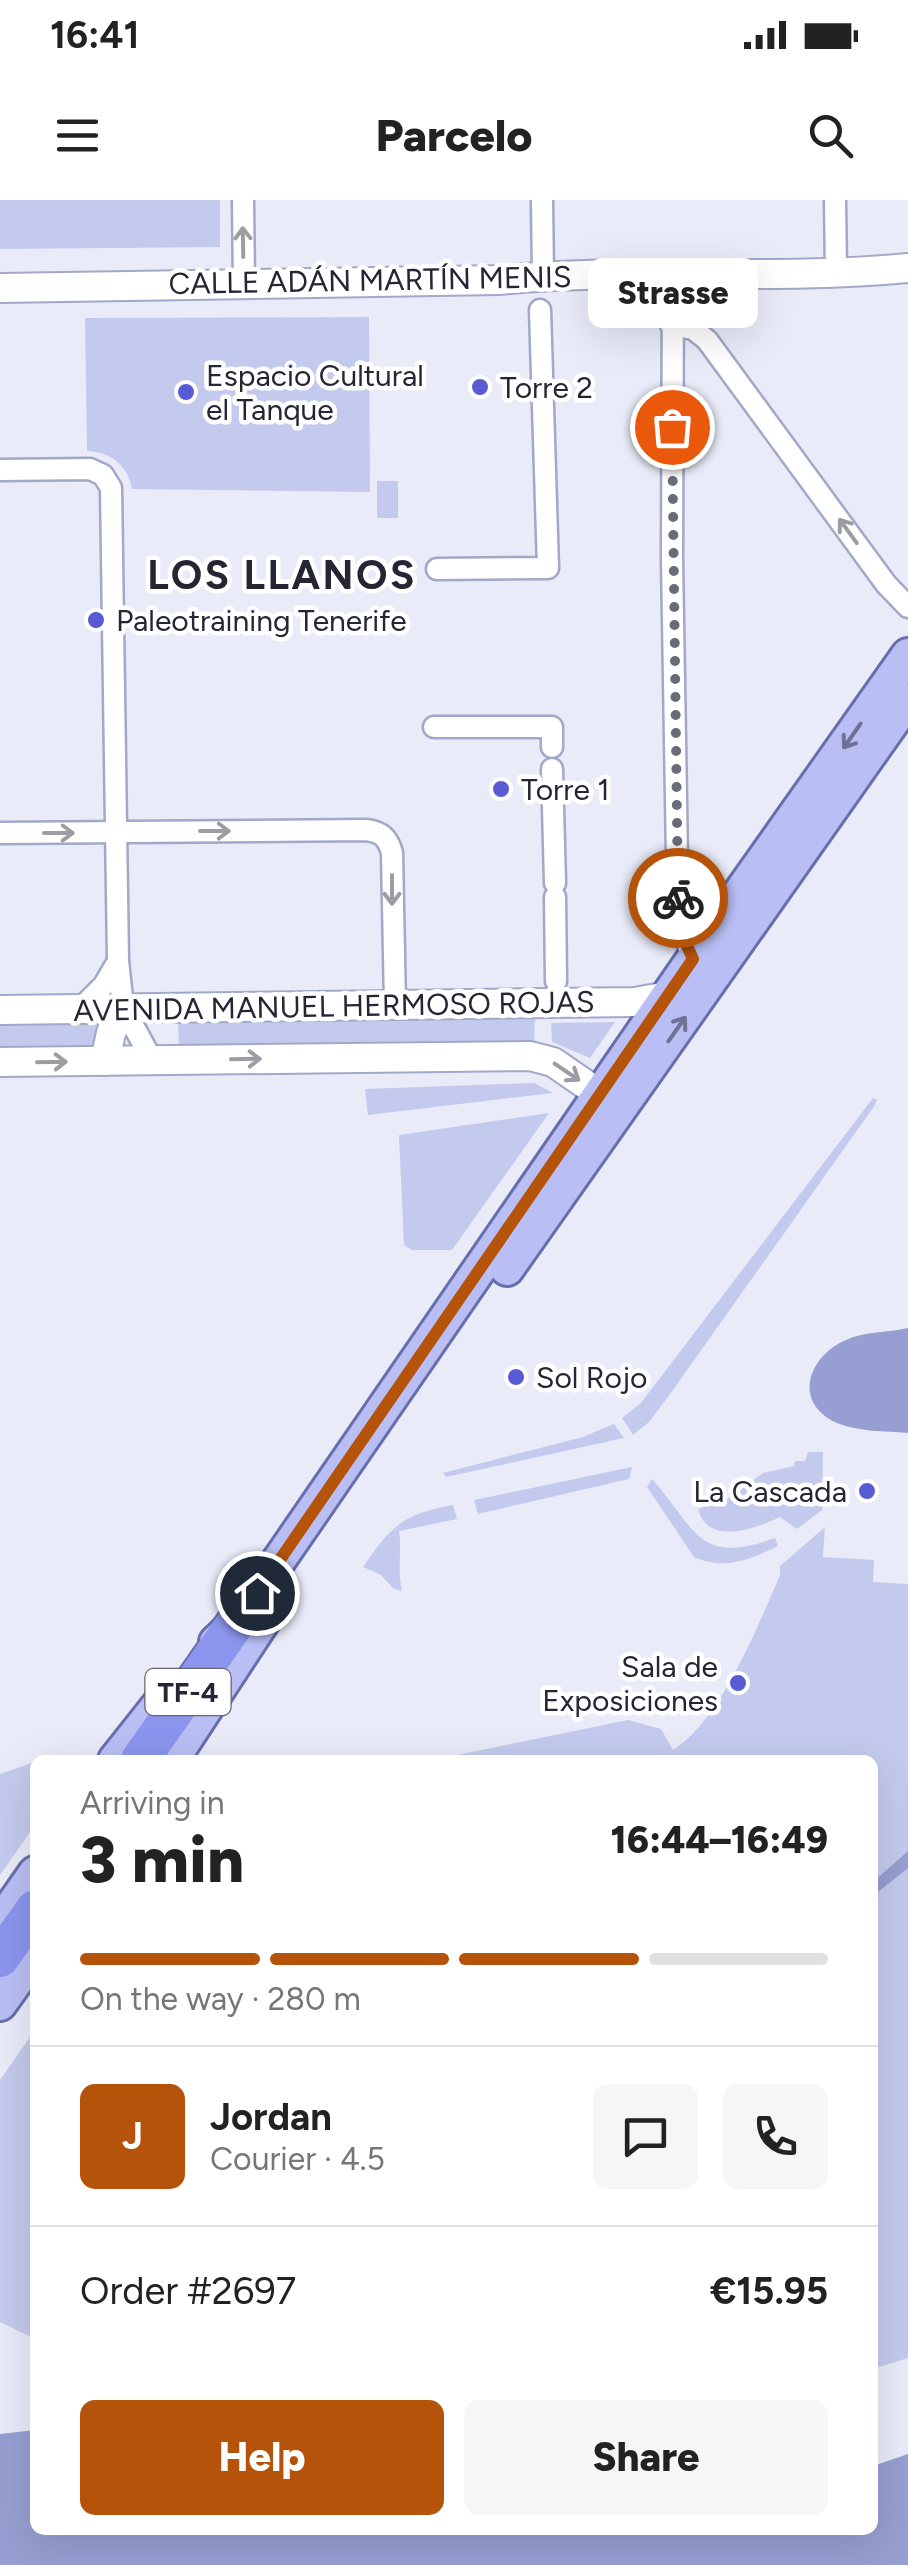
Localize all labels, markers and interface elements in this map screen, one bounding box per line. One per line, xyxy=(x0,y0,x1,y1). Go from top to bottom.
text: 16:41 xyxy=(50,12,140,58)
icon: menu xyxy=(50,108,105,163)
text: Parcelo xyxy=(375,108,533,162)
icon: search xyxy=(803,108,858,163)
one-way arrow xyxy=(234,227,253,259)
callout: Strasse xyxy=(587,257,757,327)
street label: CALLE ADÁN MARTÍN MENIS xyxy=(168,258,572,302)
text: Strasse xyxy=(617,274,729,312)
place label: Espacio Cultural el Tanque xyxy=(206,357,424,428)
place label: Torre 2 xyxy=(500,369,593,406)
marker: Torre 2 xyxy=(469,376,491,398)
marker: Espacio Cultural el Tanque xyxy=(175,381,197,403)
pin xyxy=(630,385,715,470)
icon: bag xyxy=(645,400,700,455)
one-way arrow xyxy=(838,518,859,545)
district label: LOS LLANOS xyxy=(147,551,417,599)
place label: Paleotraining Tenerife xyxy=(116,602,407,639)
marker: Paleotraining Tenerife xyxy=(85,609,107,631)
one-way arrow xyxy=(842,721,863,749)
place label: Torre 1 xyxy=(521,771,610,808)
marker: Torre 1 xyxy=(490,778,512,800)
one-way arrow xyxy=(198,822,230,840)
one-way arrow xyxy=(42,824,74,842)
courier xyxy=(628,848,728,948)
icon: bike xyxy=(651,871,706,926)
one-way arrow xyxy=(382,872,402,905)
street label: AVENIDA MANUEL HERMOSO ROJAS xyxy=(73,983,595,1029)
one-way arrow xyxy=(666,1016,687,1043)
one-way arrow xyxy=(230,1050,262,1068)
one-way arrow xyxy=(36,1052,68,1071)
one-way arrow xyxy=(553,1061,581,1082)
place label: Sol Rojo xyxy=(536,1359,647,1396)
marker: Sol Rojo xyxy=(505,1366,527,1388)
place label: La Cascada xyxy=(693,1473,847,1510)
marker: La Cascada xyxy=(856,1480,878,1502)
pin xyxy=(215,1551,300,1636)
icon: home xyxy=(230,1566,285,1621)
place label: Sala de Exposiciones xyxy=(542,1648,718,1719)
road number: TF-4 xyxy=(146,1669,230,1715)
marker: Sala de Exposiciones xyxy=(727,1672,749,1694)
text: Arriving in xyxy=(80,1784,225,1822)
text: 16:44–16:49 xyxy=(610,1817,828,1863)
text: 3 min xyxy=(80,1820,244,1898)
text: On the way · 280 m xyxy=(80,1980,361,2018)
button: chat xyxy=(593,2084,698,2189)
button: phone xyxy=(723,2084,828,2189)
text: Jordan xyxy=(210,2094,332,2140)
text: J xyxy=(122,2113,143,2159)
text: Courier · 4.5 xyxy=(210,2140,385,2178)
text: Order #2697 xyxy=(80,2268,296,2314)
text: €15.95 xyxy=(710,2268,828,2314)
button: Help xyxy=(80,2400,444,2515)
button: Share xyxy=(464,2400,828,2515)

